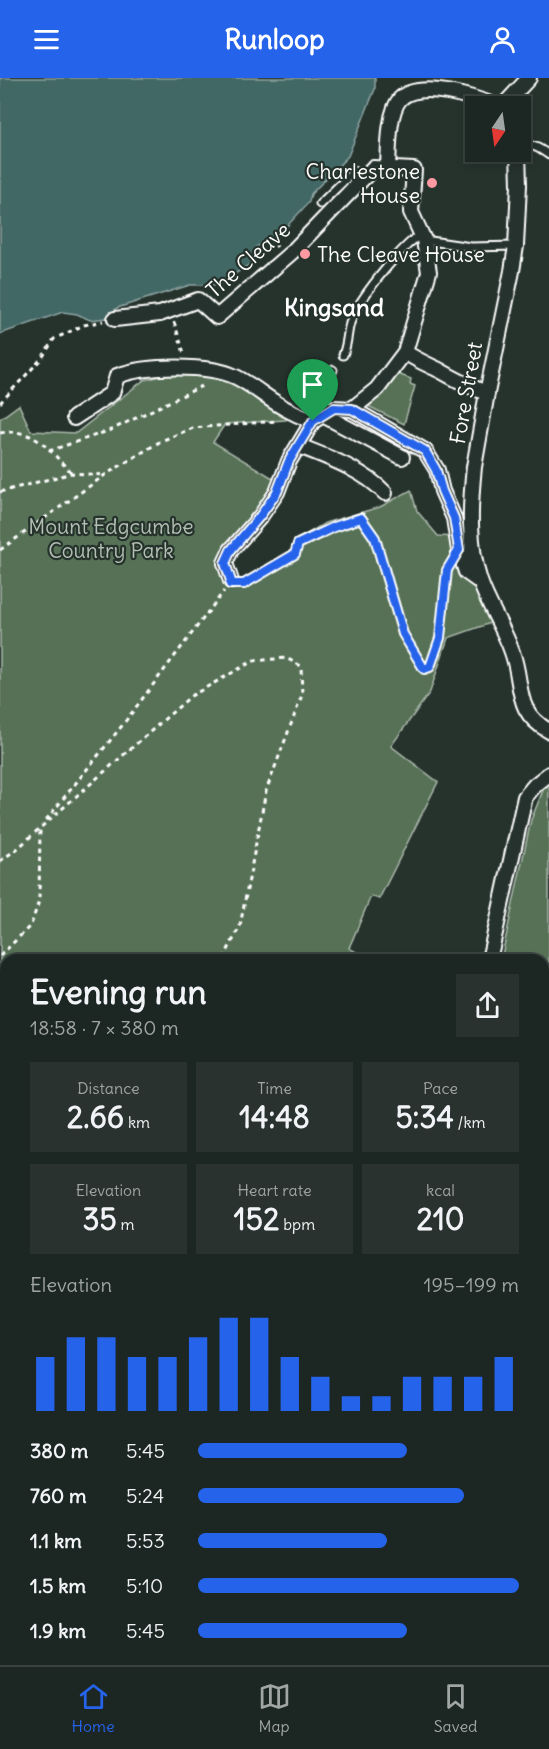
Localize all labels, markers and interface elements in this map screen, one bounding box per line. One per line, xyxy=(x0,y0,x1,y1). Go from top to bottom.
text: Runloop xyxy=(224,22,325,56)
icon: menu xyxy=(30,23,63,56)
icon: person xyxy=(486,23,519,56)
north arrow xyxy=(465,96,531,162)
map controls xyxy=(465,96,531,162)
place label: Charlestone House xyxy=(306,158,420,209)
marker: Charlestone House xyxy=(425,176,439,190)
street label: The Cleave xyxy=(200,216,296,304)
place label: The Cleave House xyxy=(317,241,485,268)
marker: The Cleave House xyxy=(298,247,312,261)
district label: Kingsand xyxy=(284,292,384,322)
street label: Fore Street xyxy=(444,340,488,446)
pin xyxy=(287,359,338,421)
icon: arrive xyxy=(296,368,329,401)
park label: Mount Edgcumbe Country Park xyxy=(28,513,194,564)
text: Evening run xyxy=(30,971,206,1013)
button: share xyxy=(456,974,519,1037)
text: 18:58 · 7 × 380 m xyxy=(30,1015,179,1040)
text: Distance xyxy=(77,1078,140,1098)
text: Time xyxy=(257,1078,292,1098)
text: Pace xyxy=(423,1078,458,1098)
text: 2.66 xyxy=(67,1098,124,1136)
text: 14:48 xyxy=(239,1098,310,1136)
text: 5:34 xyxy=(395,1098,454,1136)
text: km xyxy=(124,1112,150,1132)
text: /km xyxy=(454,1112,486,1132)
text: Elevation xyxy=(76,1180,141,1200)
text: Heart rate xyxy=(237,1180,312,1200)
text: kcal xyxy=(426,1180,455,1200)
text: 35 xyxy=(82,1200,117,1238)
text: 152 xyxy=(234,1200,279,1238)
text: 210 xyxy=(416,1200,465,1238)
text: m xyxy=(117,1214,135,1234)
text: bpm xyxy=(279,1214,315,1234)
text: Elevation xyxy=(30,1272,112,1297)
text: 195–199 m xyxy=(423,1272,519,1297)
text: 380 m xyxy=(30,1438,88,1463)
text: 5:45 xyxy=(126,1438,165,1463)
text: 760 m xyxy=(30,1483,87,1508)
text: 5:24 xyxy=(126,1483,164,1508)
text: 1.1 km xyxy=(30,1528,82,1553)
text: 5:53 xyxy=(126,1528,165,1553)
text: 1.5 km xyxy=(30,1573,86,1598)
text: 5:10 xyxy=(126,1573,163,1598)
text: 1.9 km xyxy=(30,1618,86,1643)
text: 5:45 xyxy=(126,1618,165,1643)
tab: Home xyxy=(72,1680,115,1736)
tab: Map xyxy=(258,1680,291,1736)
tab: Saved xyxy=(434,1680,477,1736)

